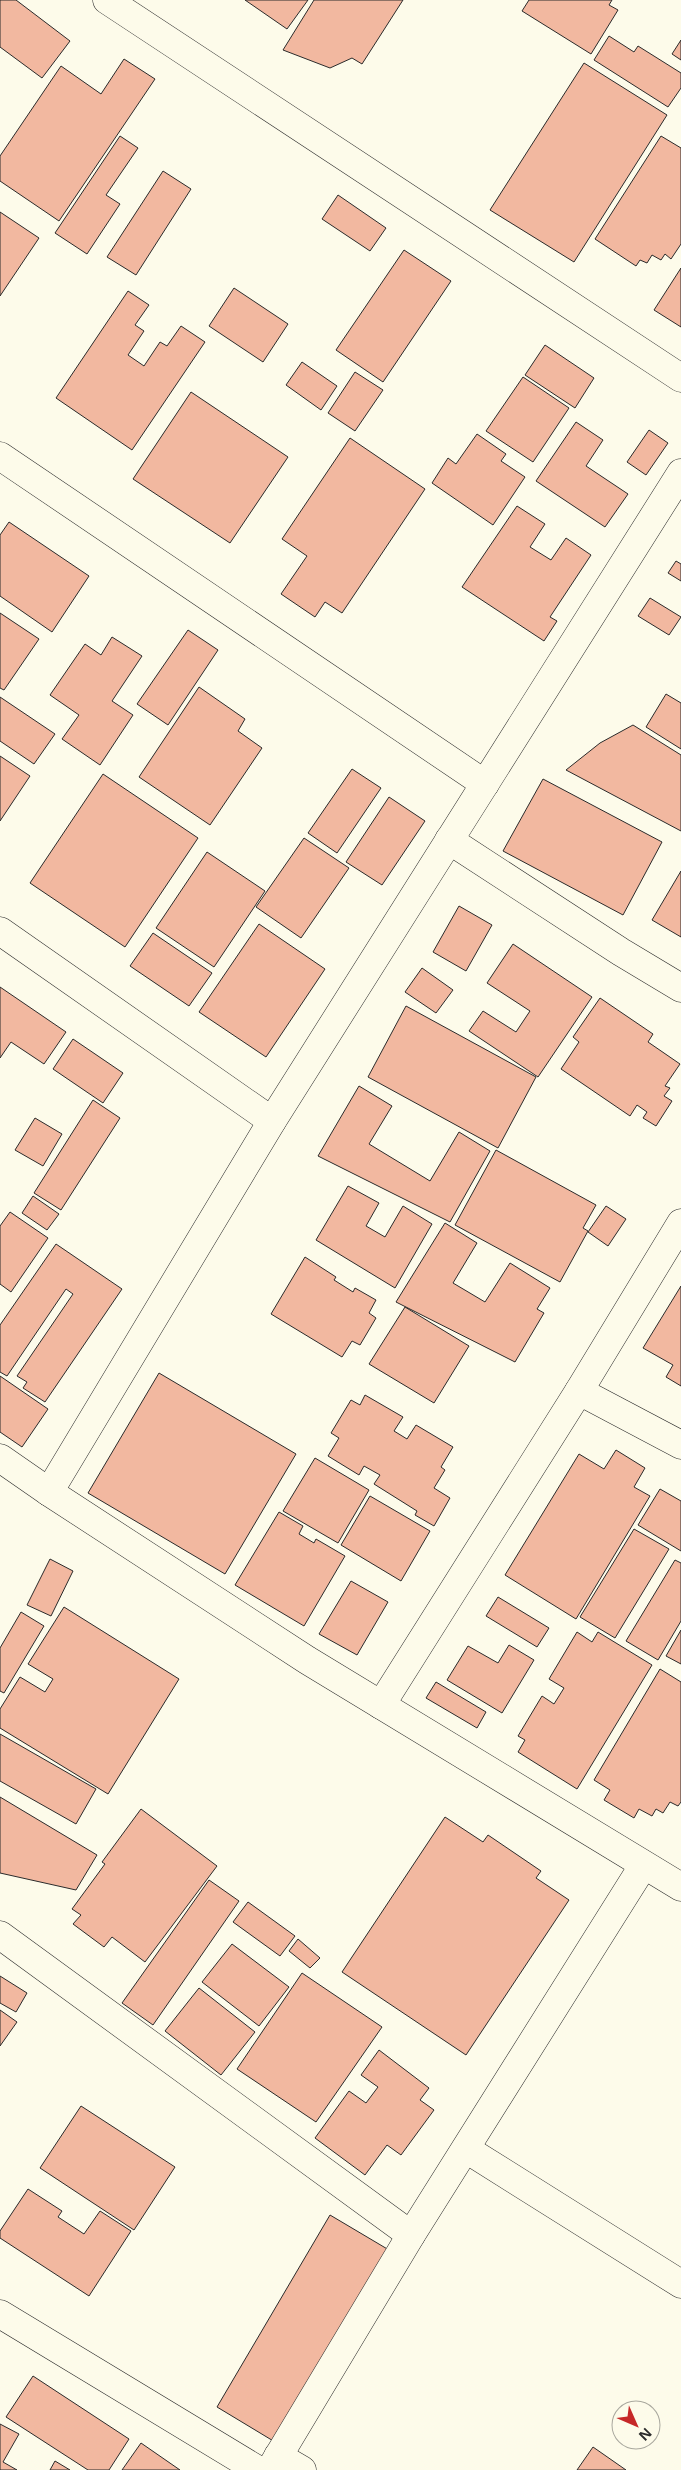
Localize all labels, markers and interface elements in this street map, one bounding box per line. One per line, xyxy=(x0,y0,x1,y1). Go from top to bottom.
north arrow xyxy=(611,2400,661,2450)
text: N xyxy=(635,2424,656,2445)

